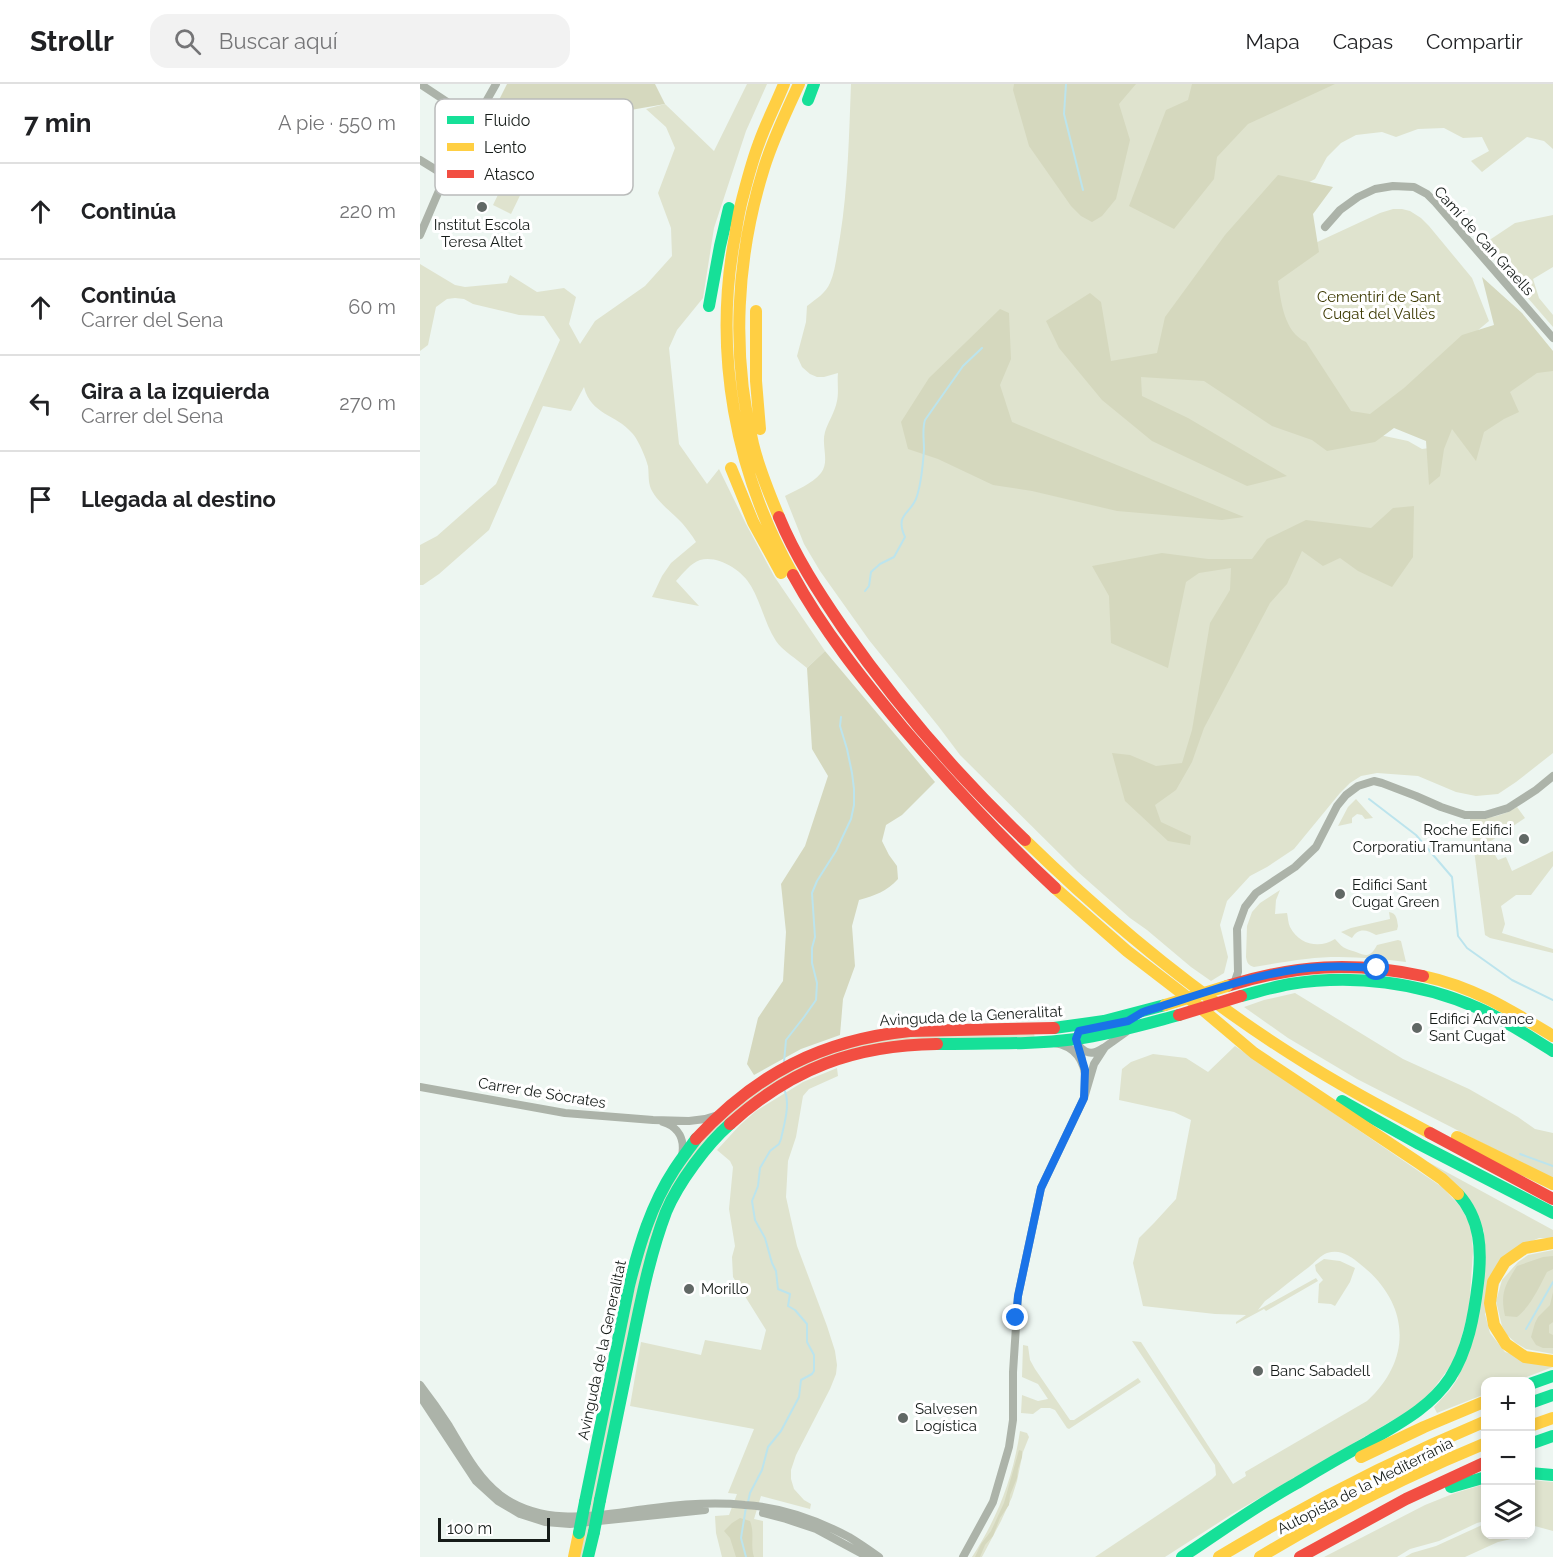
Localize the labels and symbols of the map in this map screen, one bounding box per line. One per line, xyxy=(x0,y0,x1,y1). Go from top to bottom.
legend xyxy=(435,99,633,195)
text: Fluido xyxy=(484,111,530,130)
text: Lento xyxy=(484,138,527,157)
text: Atasco xyxy=(484,165,535,184)
street label: Camí de Can Graells xyxy=(1430,183,1538,299)
marker: Institut Escola Teresa Altet xyxy=(475,200,489,214)
place label: Institut Escola Teresa Altet xyxy=(434,216,530,251)
park label: Cementiri de Sant Cugat del Vallès xyxy=(1317,288,1441,323)
place label: Roche Edifici Corporatiu Tramuntana xyxy=(1353,821,1512,856)
marker: Roche Edifici Corporatiu Tramuntana xyxy=(1517,832,1531,846)
place label: Edifici Sant Cugat Green xyxy=(1352,876,1440,911)
marker: Edifici Sant Cugat Green xyxy=(1333,887,1347,901)
route start xyxy=(1363,954,1389,980)
street label: Avinguda de la Generalitat xyxy=(879,1002,1063,1030)
place label: Edifici Advance Sant Cugat xyxy=(1429,1010,1534,1045)
marker: Edifici Advance Sant Cugat xyxy=(1410,1021,1424,1035)
street label: Carrer de Sòcrates xyxy=(477,1074,607,1112)
street label: Avinguda de la Generalitat xyxy=(574,1259,630,1441)
place label: Morillo xyxy=(701,1280,749,1298)
marker: Morillo xyxy=(682,1282,696,1296)
route end xyxy=(1002,1304,1028,1330)
place label: Banc Sabadell xyxy=(1270,1362,1371,1380)
marker: Banc Sabadell xyxy=(1251,1364,1265,1378)
place label: Salvesen Logística xyxy=(915,1400,977,1435)
marker: Salvesen Logística xyxy=(896,1411,910,1425)
street label: Autopista de la Mediterrània xyxy=(1274,1434,1456,1538)
scale bar xyxy=(438,1515,550,1542)

